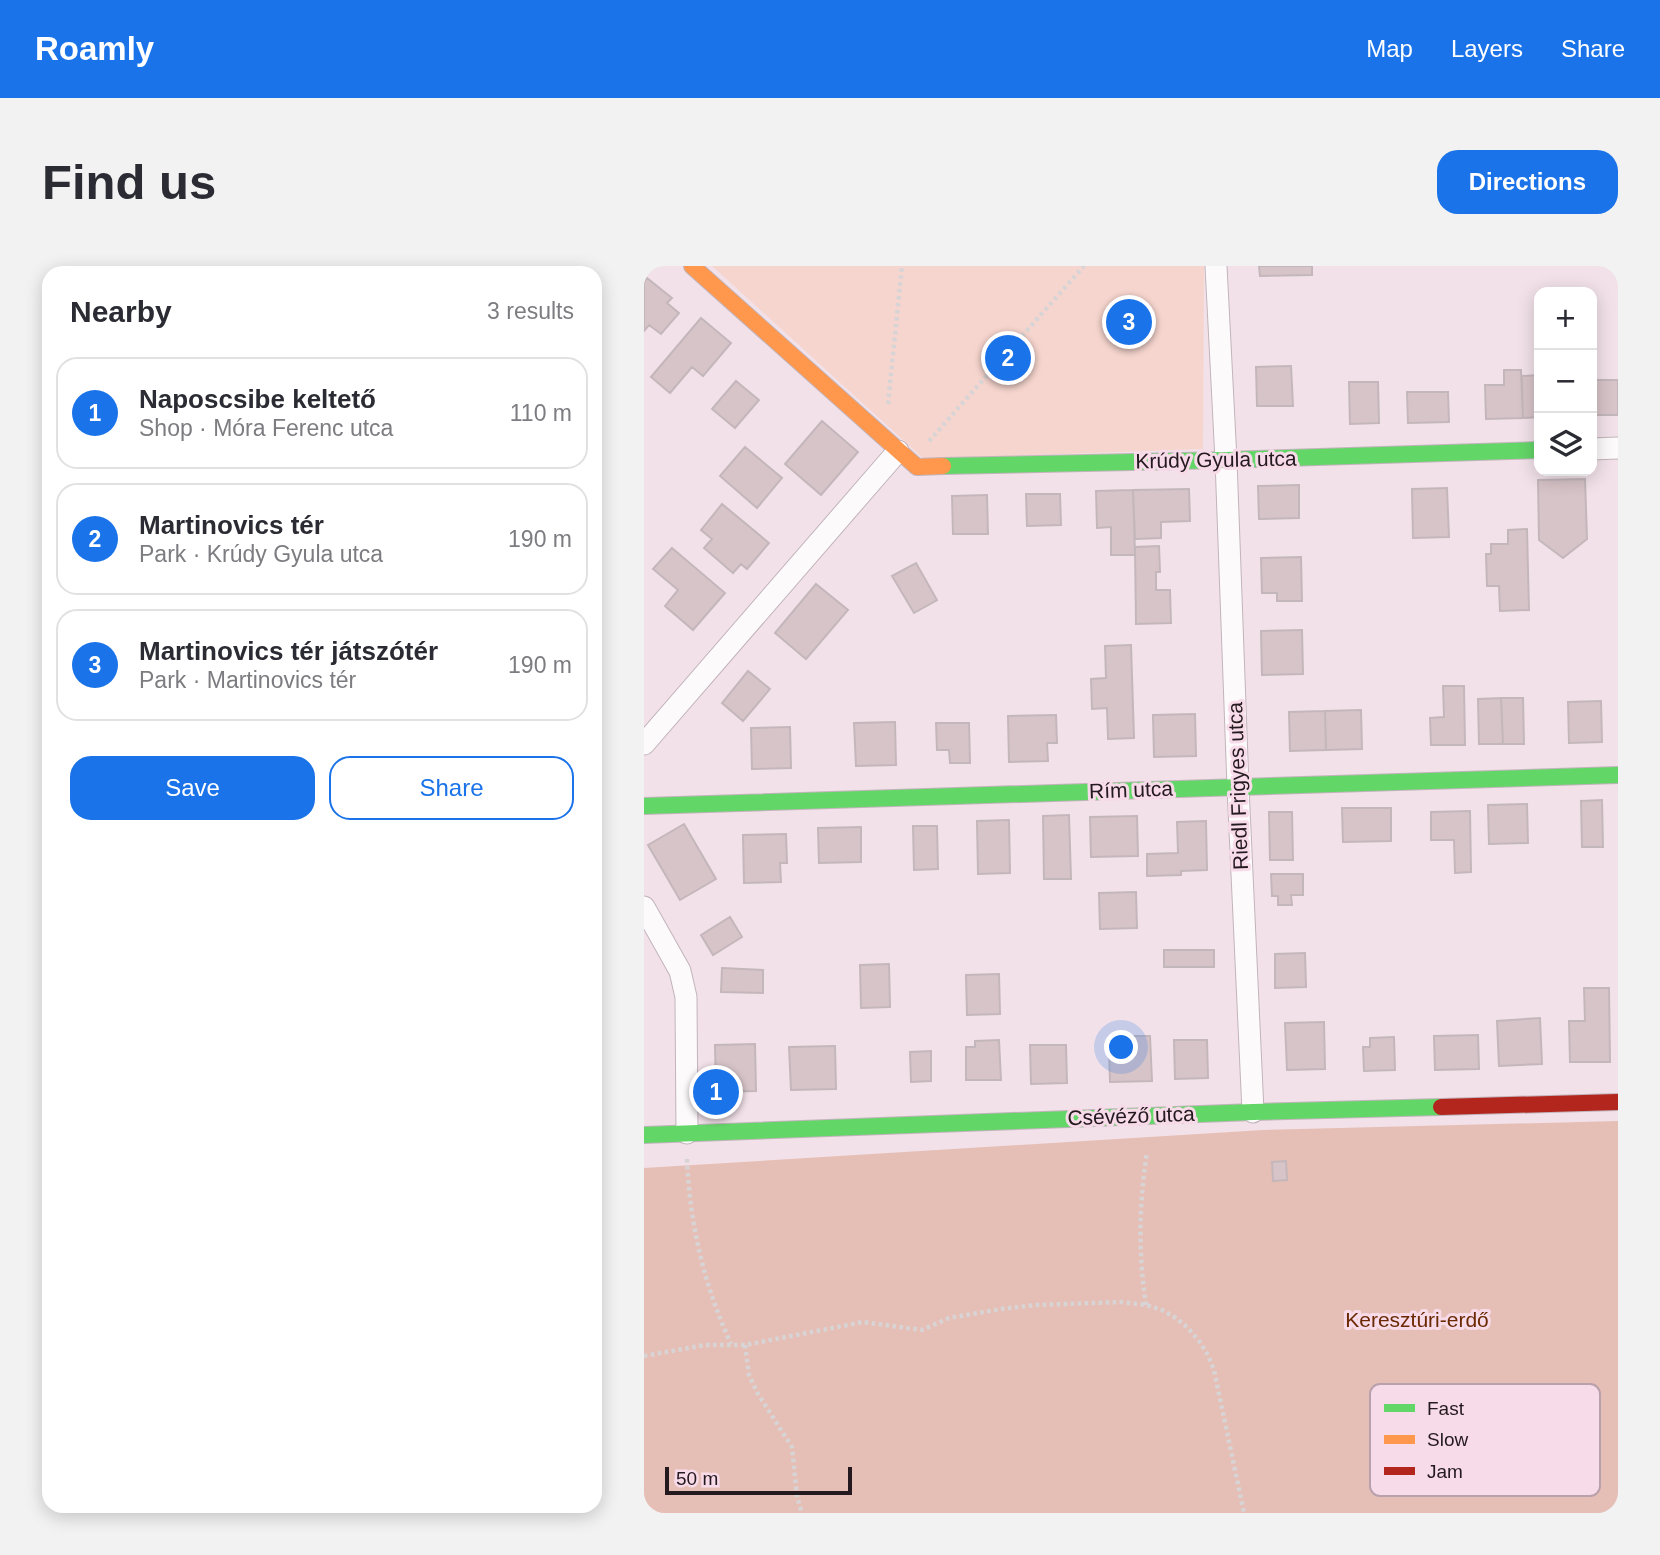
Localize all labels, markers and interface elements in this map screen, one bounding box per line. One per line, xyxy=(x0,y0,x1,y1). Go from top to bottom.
text: Roamly xyxy=(35,30,154,67)
text: Map xyxy=(1366,35,1413,62)
text: Layers xyxy=(1451,35,1523,62)
text: Share xyxy=(1561,35,1625,62)
button: Directions xyxy=(1437,150,1618,214)
text: Find us xyxy=(42,155,216,209)
map controls xyxy=(1534,287,1597,476)
button: + xyxy=(1534,287,1597,350)
text: Nearby xyxy=(70,295,172,328)
pin: 3 xyxy=(1106,296,1152,348)
text: 3 results xyxy=(487,298,574,324)
pin: 2 xyxy=(985,332,1031,384)
button: − xyxy=(1534,350,1597,413)
text: Naposcsibe keltető xyxy=(139,384,376,414)
text: 1 xyxy=(89,400,101,426)
text: 110 m xyxy=(510,400,572,426)
button: layers xyxy=(1534,413,1597,476)
text: Shop · Móra Ferenc utca xyxy=(139,415,393,441)
street label: Krúdy Gyula utca xyxy=(1135,447,1297,472)
text: Martinovics tér xyxy=(139,510,324,540)
text: 2 xyxy=(89,526,101,552)
text: 190 m xyxy=(508,526,572,552)
text: Park · Krúdy Gyula utca xyxy=(139,541,383,567)
text: Martinovics tér játszótér xyxy=(139,636,438,666)
text: 3 xyxy=(89,652,101,678)
text: 190 m xyxy=(508,652,572,678)
text: Park · Martinovics tér xyxy=(139,667,356,693)
street label: Riedl Frigyes utca xyxy=(1223,701,1252,870)
button: Save xyxy=(70,756,315,820)
button: Share xyxy=(329,756,574,820)
street label: Rím utca xyxy=(1089,777,1174,802)
your location xyxy=(1104,1030,1138,1064)
pin: 1 xyxy=(693,1066,739,1118)
street label: Csévéző utca xyxy=(1067,1102,1195,1129)
park label: Keresztúri-erdő xyxy=(1345,1308,1489,1331)
legend xyxy=(1370,1384,1600,1496)
text: Fast xyxy=(1427,1398,1465,1419)
text: Slow xyxy=(1427,1429,1468,1450)
text: Jam xyxy=(1427,1461,1463,1482)
scale bar xyxy=(665,1464,852,1496)
text: 50 m xyxy=(676,1468,718,1489)

